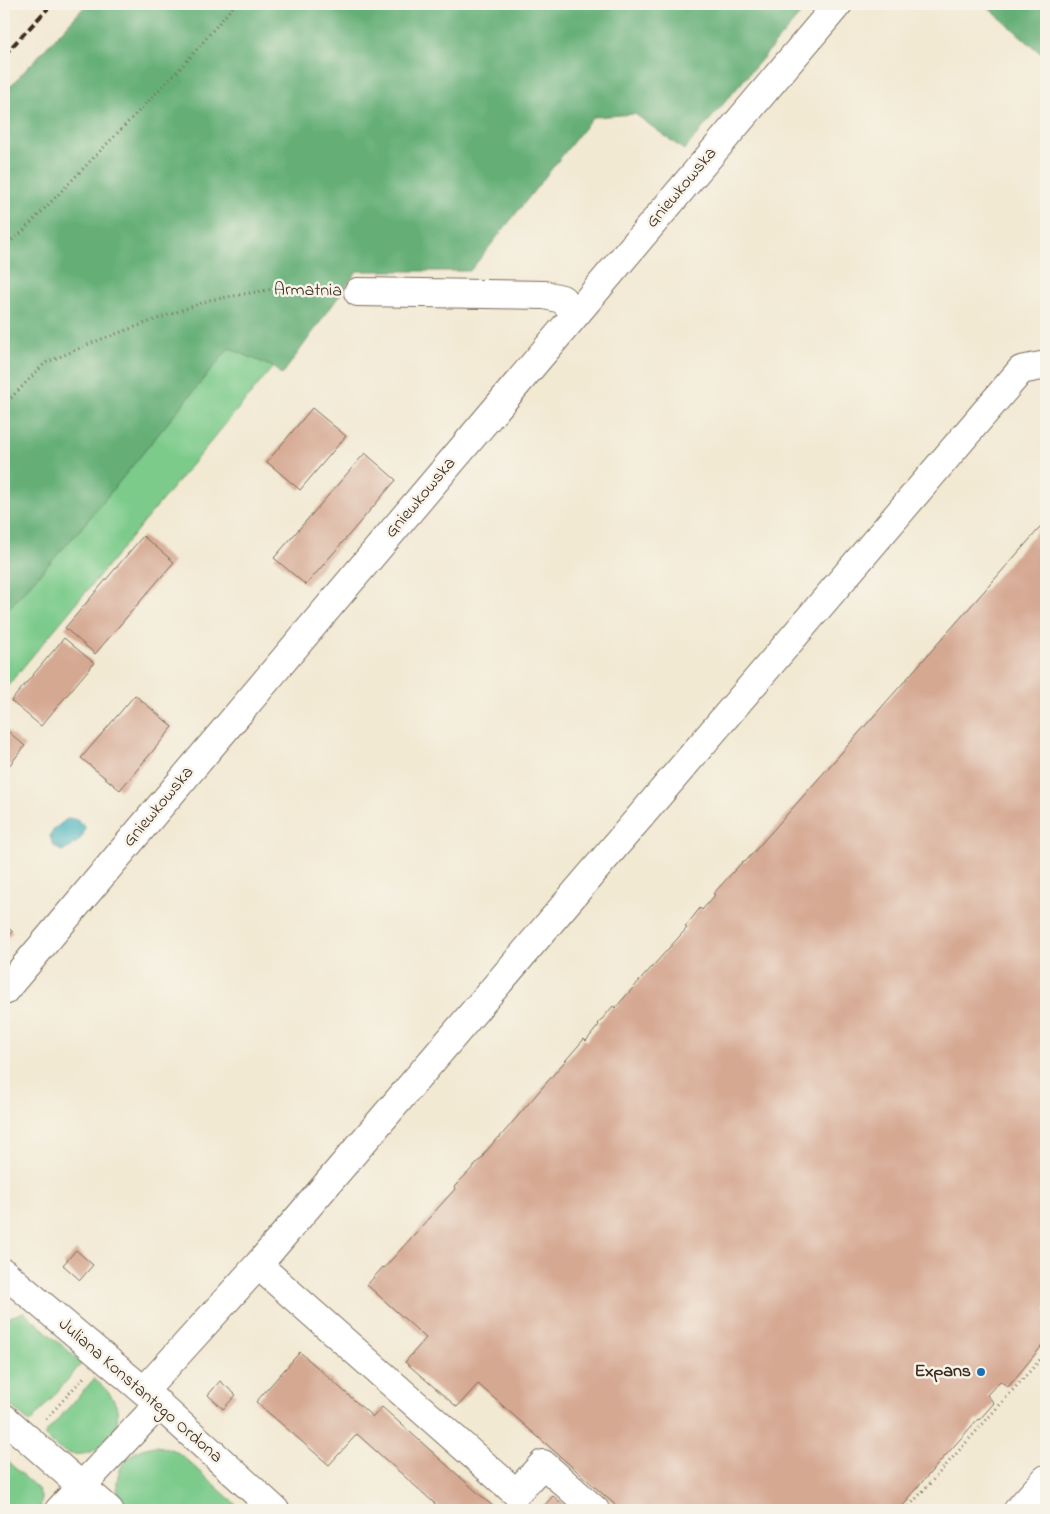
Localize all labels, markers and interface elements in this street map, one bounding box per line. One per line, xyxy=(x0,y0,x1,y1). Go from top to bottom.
street label: Gniewkowska xyxy=(640,142,724,234)
street label: Armatnia xyxy=(274,277,342,305)
street label: Gniewkowska xyxy=(379,452,463,544)
street label: Gniewkowska xyxy=(117,761,201,853)
street label: Juliana Konstantego Ordona xyxy=(51,1312,228,1471)
place label: Expans xyxy=(914,1359,971,1385)
marker: Expans xyxy=(975,1366,987,1378)

